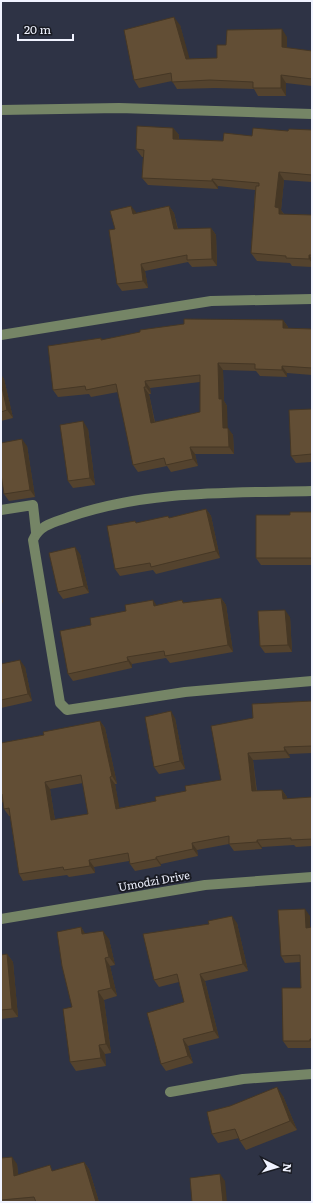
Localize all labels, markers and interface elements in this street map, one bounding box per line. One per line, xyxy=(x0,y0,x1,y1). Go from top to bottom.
scale bar xyxy=(18,16,73,42)
text: 20 m xyxy=(24,20,51,38)
street label: Umodzi Drive xyxy=(117,866,191,894)
north arrow xyxy=(257,1147,297,1187)
text: N xyxy=(280,1163,296,1173)

